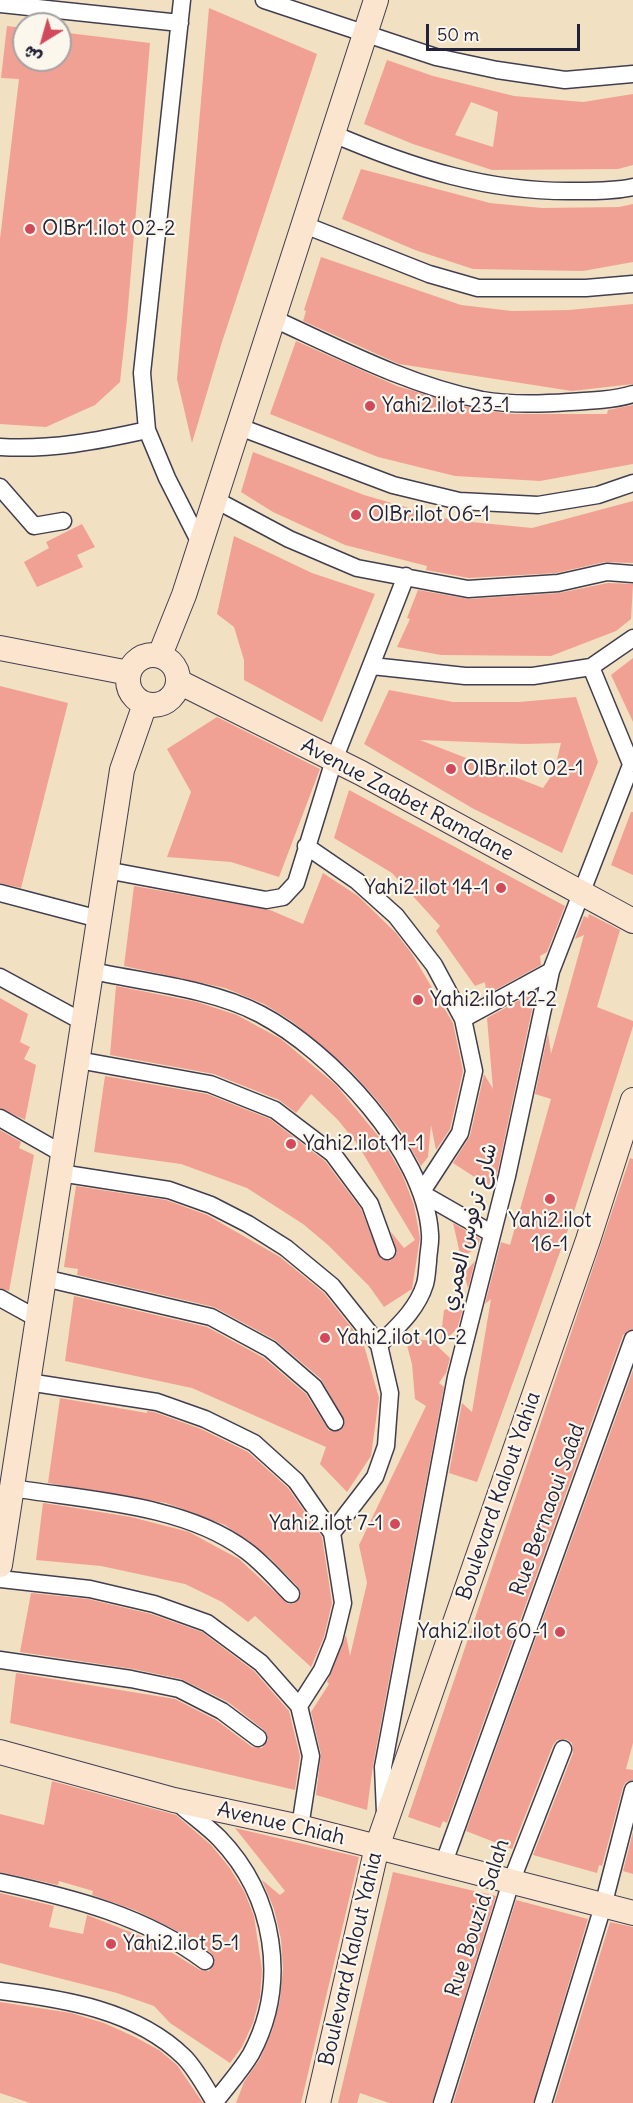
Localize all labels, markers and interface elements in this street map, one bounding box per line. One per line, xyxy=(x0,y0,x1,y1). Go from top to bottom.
north arrow xyxy=(12,12,72,72)
scale bar xyxy=(429,12,584,50)
text: 50 m xyxy=(437,23,479,46)
text: ش xyxy=(19,41,45,68)
place label: OlBr1.ilot 02-2 xyxy=(42,216,176,242)
marker: OlBr1.ilot 02-2 xyxy=(23,222,37,236)
place label: Yahi2.ilot 23-1 xyxy=(382,393,510,419)
marker: Yahi2.ilot 23-1 xyxy=(363,399,377,413)
place label: OlBr.ilot 06-1 xyxy=(368,502,490,528)
marker: OlBr.ilot 06-1 xyxy=(349,508,363,522)
street label: Avenue Zaabet Ramdane xyxy=(296,733,518,867)
place label: OlBr.ilot 02-1 xyxy=(463,756,583,782)
marker: OlBr.ilot 02-1 xyxy=(444,762,458,776)
place label: Yahi2.ilot 14-1 xyxy=(364,875,489,901)
marker: Yahi2.ilot 14-1 xyxy=(494,881,508,895)
place label: Yahi2.ilot 12-2 xyxy=(430,987,557,1013)
marker: Yahi2.ilot 12-2 xyxy=(411,993,425,1007)
place label: Yahi2.ilot 11-1 xyxy=(303,1131,424,1157)
marker: Yahi2.ilot 11-1 xyxy=(284,1137,298,1151)
street label: شارع ترفوس العمري xyxy=(437,1141,503,1313)
marker: Yahi2.ilot 16-1 xyxy=(543,1192,557,1206)
place label: Yahi2.ilot 16-1 xyxy=(509,1208,591,1258)
place label: Yahi2.ilot 10-2 xyxy=(337,1325,467,1351)
marker: Yahi2.ilot 10-2 xyxy=(318,1331,332,1345)
street label: Boulevard Kalout Yahia xyxy=(452,1389,546,1603)
street label: Rue Bernaoui Saâd xyxy=(505,1421,591,1599)
place label: Yahi2.ilot 7-1 xyxy=(269,1511,383,1537)
marker: Yahi2.ilot 7-1 xyxy=(388,1517,402,1531)
place label: Yahi2.ilot 60-1 xyxy=(418,1619,548,1645)
marker: Yahi2.ilot 60-1 xyxy=(553,1625,567,1639)
street label: Avenue Chiah xyxy=(215,1797,347,1851)
street label: Rue Bouzid Salah xyxy=(441,1836,515,2000)
street label: Boulevard Kalout Yahia xyxy=(314,1850,388,2068)
place label: Yahi2.ilot 5-1 xyxy=(123,1931,239,1957)
marker: Yahi2.ilot 5-1 xyxy=(104,1937,118,1951)

